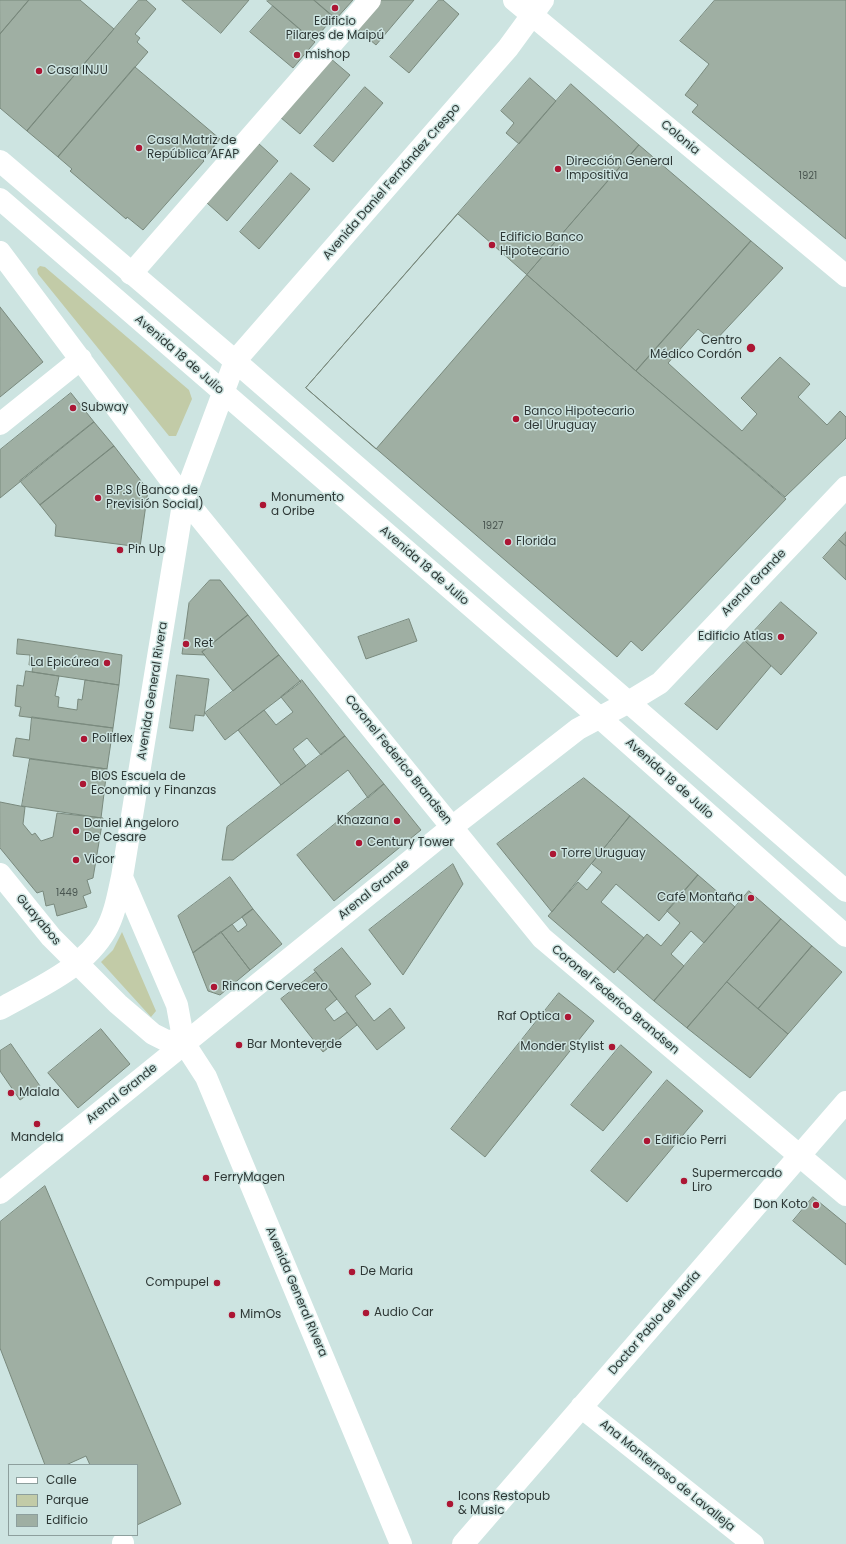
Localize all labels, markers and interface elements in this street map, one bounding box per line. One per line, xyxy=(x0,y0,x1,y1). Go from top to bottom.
marker: Edificio Pilares de Maipú xyxy=(330,3,340,13)
place label: Edificio Pilares de Maipú xyxy=(286,15,384,43)
place label: mishop xyxy=(305,48,350,62)
marker: mishop xyxy=(292,50,302,60)
place label: Casa INJU xyxy=(47,64,108,78)
marker: Casa INJU xyxy=(34,66,44,76)
street label: Avenida Daniel Fernández Crespo xyxy=(320,101,464,263)
street label: Colonia xyxy=(658,118,702,158)
place label: Casa Matriz de República AFAP xyxy=(147,134,239,162)
marker: Casa Matriz de República AFAP xyxy=(134,143,144,153)
place label: Dirección General Impositiva xyxy=(566,155,673,183)
marker: Dirección General Impositiva xyxy=(553,164,563,174)
house number: 1921 xyxy=(799,170,817,182)
place label: Edificio Banco Hipotecario xyxy=(500,231,583,259)
marker: Edificio Banco Hipotecario xyxy=(487,240,497,250)
street label: Avenida 18 de Julio xyxy=(132,312,226,398)
place label: Centro Médico Cordón xyxy=(650,334,742,362)
marker: Centro Médico Cordón xyxy=(745,342,757,354)
place label: Subway xyxy=(81,401,129,415)
marker: Subway xyxy=(68,403,78,413)
place label: Banco Hipotecario del Uruguay xyxy=(524,405,635,433)
marker: Banco Hipotecario del Uruguay xyxy=(511,414,521,424)
place label: B.P.S (Banco de Previsión Social) xyxy=(106,484,204,512)
place label: Monumento a Oribe xyxy=(271,491,344,519)
marker: B.P.S (Banco de Previsión Social) xyxy=(93,493,103,503)
marker: Monumento a Oribe xyxy=(258,500,268,510)
house number: 1927 xyxy=(483,520,503,532)
street label: Avenida 18 de Julio xyxy=(377,523,471,609)
place label: Florida xyxy=(516,535,556,549)
marker: Florida xyxy=(503,537,513,547)
place label: Pin Up xyxy=(128,543,165,557)
marker: Pin Up xyxy=(115,545,125,555)
street label: Arenal Grande xyxy=(719,547,789,619)
street label: Avenida General Rivera xyxy=(135,621,171,761)
place label: Edificio Atlas xyxy=(698,630,773,644)
marker: Edificio Atlas xyxy=(776,632,786,642)
place label: Ret xyxy=(194,637,213,651)
marker: Ret xyxy=(181,639,191,649)
place label: La Epicúrea xyxy=(30,656,99,670)
marker: La Epicúrea xyxy=(102,658,112,668)
street label: Coronel Federico Brandsen xyxy=(341,692,455,828)
place label: Poliflex xyxy=(92,732,133,746)
marker: Poliflex xyxy=(79,734,89,744)
street label: Avenida 18 de Julio xyxy=(622,736,716,822)
place label: BIOS Escuela de Economia y Finanzas xyxy=(91,770,216,798)
marker: BIOS Escuela de Economia y Finanzas xyxy=(78,779,88,789)
place label: Khazana xyxy=(337,814,389,828)
marker: Khazana xyxy=(392,816,402,826)
place label: Daniel Angeloro De Cesare xyxy=(84,817,179,845)
marker: Daniel Angeloro De Cesare xyxy=(71,826,81,836)
place label: Century Tower xyxy=(367,836,454,850)
marker: Century Tower xyxy=(354,838,364,848)
place label: Torre Uruguay xyxy=(561,847,646,861)
marker: Torre Uruguay xyxy=(548,849,558,859)
place label: Vicor xyxy=(84,853,115,867)
marker: Vicor xyxy=(71,855,81,865)
street label: Arenal Grande xyxy=(336,857,412,923)
house number: 1449 xyxy=(56,887,78,899)
place label: Café Montaña xyxy=(657,891,743,905)
street label: Guayabos xyxy=(13,892,63,948)
marker: Café Montaña xyxy=(746,893,756,903)
street label: Coronel Federico Brandsen xyxy=(548,942,682,1058)
place label: Rincon Cervecero xyxy=(222,980,328,994)
marker: Rincon Cervecero xyxy=(209,982,219,992)
place label: Raf Optica xyxy=(497,1010,560,1024)
marker: Raf Optica xyxy=(563,1012,573,1022)
place label: Bar Monteverde xyxy=(247,1038,342,1052)
marker: Bar Monteverde xyxy=(234,1040,244,1050)
place label: Monder Stylist xyxy=(520,1040,604,1054)
marker: Monder Stylist xyxy=(607,1042,617,1052)
street label: Arenal Grande xyxy=(84,1061,160,1127)
place label: Malala xyxy=(19,1086,60,1100)
marker: Malala xyxy=(6,1088,16,1098)
marker: Mandela xyxy=(32,1119,42,1129)
place label: Mandela xyxy=(11,1131,63,1145)
place label: Edificio Perri xyxy=(655,1134,727,1148)
marker: Edificio Perri xyxy=(642,1136,652,1146)
place label: Supermercado Liro xyxy=(692,1167,782,1195)
place label: FerryMagen xyxy=(214,1171,285,1185)
marker: FerryMagen xyxy=(201,1173,211,1183)
marker: Supermercado Liro xyxy=(679,1176,689,1186)
place label: Don Koto xyxy=(754,1198,808,1212)
marker: Don Koto xyxy=(811,1200,821,1210)
street label: Avenida General Rivera xyxy=(262,1225,330,1359)
place label: De Maria xyxy=(360,1265,413,1279)
marker: De Maria xyxy=(347,1267,357,1277)
street label: Doctor Pablo de María xyxy=(606,1268,704,1378)
place label: Compupel xyxy=(145,1276,209,1290)
marker: Compupel xyxy=(212,1278,222,1288)
place label: Audio Car xyxy=(374,1306,434,1320)
place label: MimOs xyxy=(240,1308,281,1322)
marker: Audio Car xyxy=(361,1308,371,1318)
marker: MimOs xyxy=(227,1310,237,1320)
street label: Ana Monterroso de Lavalleja xyxy=(597,1417,737,1535)
legend xyxy=(8,1464,138,1536)
text: Calle xyxy=(46,1471,77,1488)
place label: Icons Restopub & Music xyxy=(458,1490,550,1518)
text: Parque xyxy=(46,1491,89,1508)
marker: Icons Restopub & Music xyxy=(445,1499,455,1509)
text: Edificio xyxy=(46,1511,88,1528)

